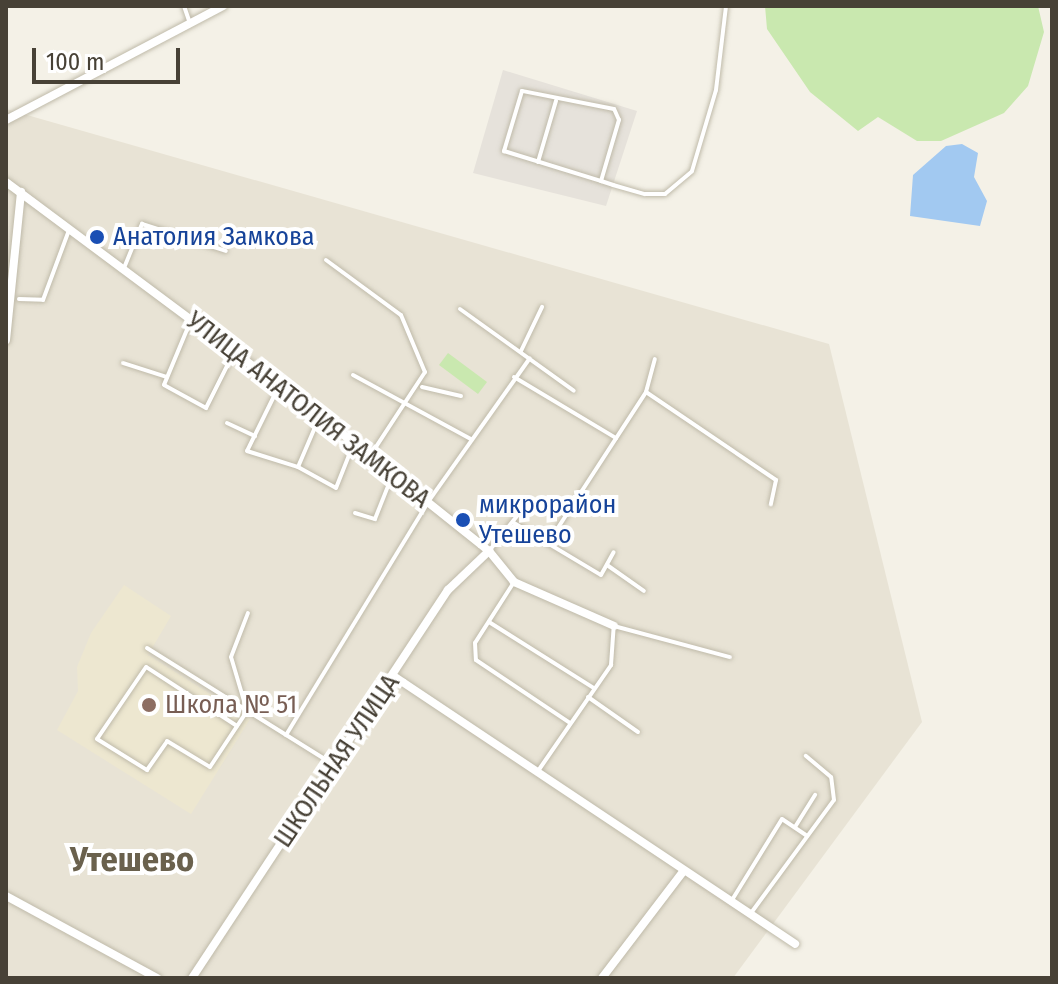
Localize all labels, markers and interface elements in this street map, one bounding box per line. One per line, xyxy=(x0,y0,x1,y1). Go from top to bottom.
scale bar xyxy=(36,32,184,82)
text: 100 m xyxy=(46,48,104,76)
place label: Анатолия Замкова xyxy=(113,221,314,253)
marker: Анатолия Замкова xyxy=(88,228,106,246)
street label: УЛИЦА АНАТОЛИЯ ЗАМКОВА xyxy=(180,305,436,515)
place label: микрорайон Утешево xyxy=(479,489,616,550)
marker: микрорайон Утешево xyxy=(454,511,472,529)
street label: ШКОЛЬНАЯ УЛИЦА xyxy=(268,669,406,853)
place label: Школа № 51 xyxy=(165,689,297,721)
marker: Школа № 51 xyxy=(140,696,158,714)
district label: Утешево xyxy=(70,840,194,880)

